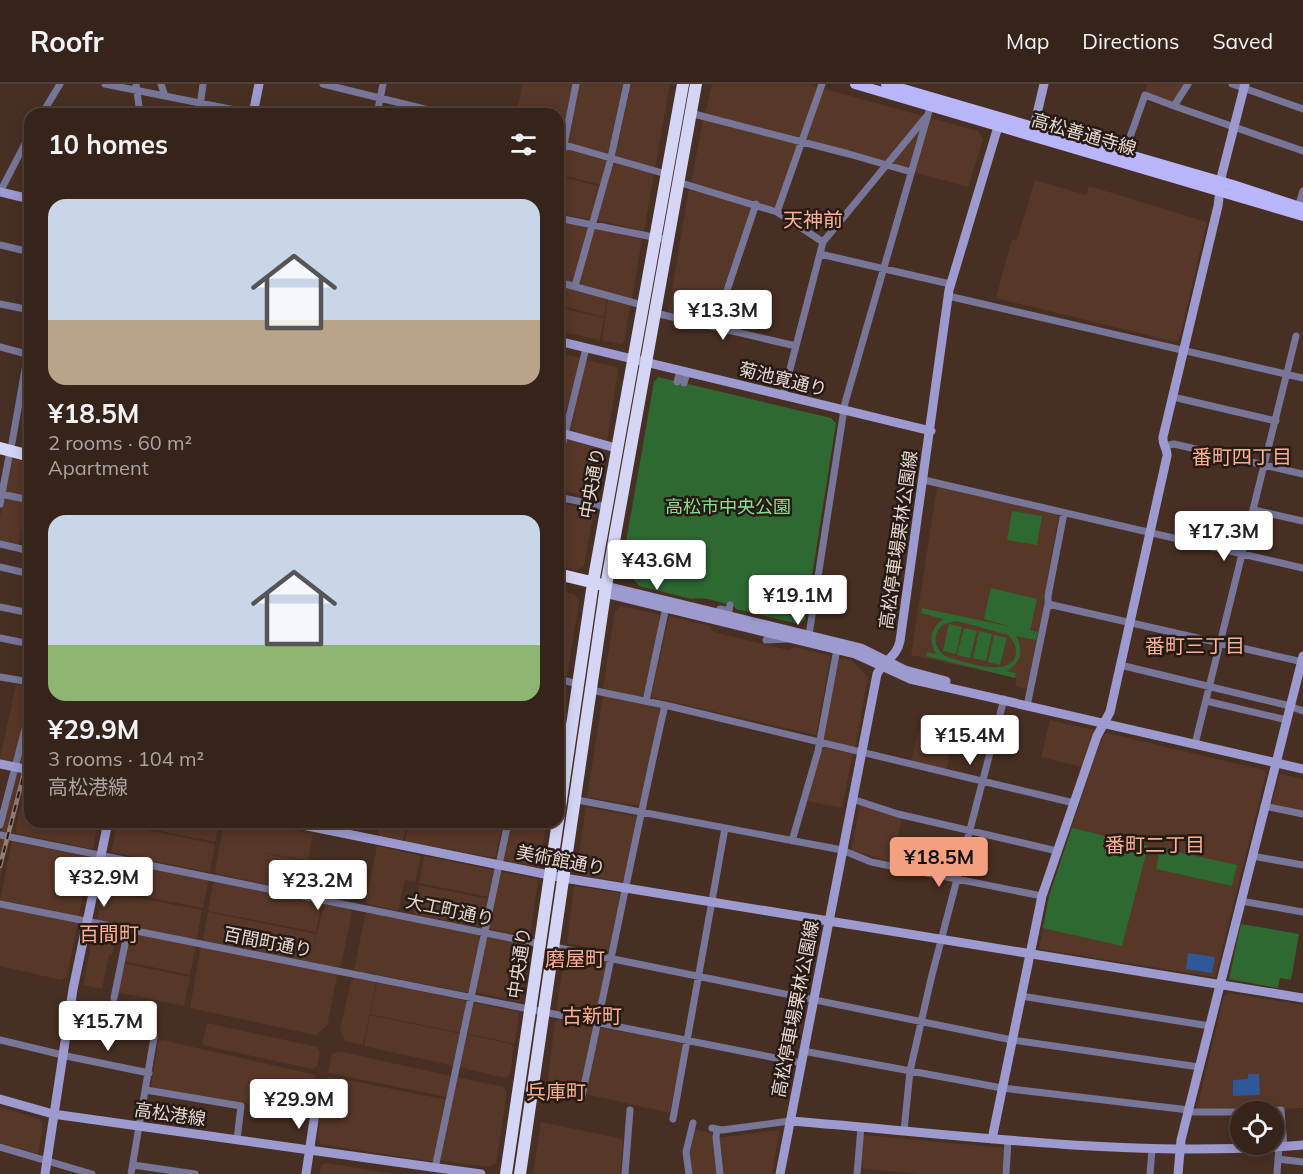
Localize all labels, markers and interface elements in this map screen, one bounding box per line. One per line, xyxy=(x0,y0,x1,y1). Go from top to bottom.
text: Roofr xyxy=(30,24,104,59)
text: Map xyxy=(1006,28,1049,54)
text: Directions xyxy=(1082,28,1179,54)
text: Saved xyxy=(1212,28,1273,54)
street label: 高松善通寺線 xyxy=(1029,108,1139,160)
text: 10 homes xyxy=(48,128,168,161)
icon: filters xyxy=(507,128,540,161)
district label: 天神前 xyxy=(783,207,843,232)
icon: home xyxy=(240,238,348,346)
pin: ¥13.3M xyxy=(674,290,772,341)
text: ¥13.3M xyxy=(688,297,758,322)
street label: 菊池寛通り xyxy=(737,357,829,401)
text: ¥18.5M xyxy=(48,397,139,430)
text: 2 rooms · 60 m² xyxy=(48,430,192,455)
district label: 番町四丁目 xyxy=(1192,444,1292,469)
street label: 中央通り xyxy=(574,446,610,520)
street label: 高松停車場栗林公園線 xyxy=(874,449,922,631)
text: Apartment xyxy=(48,455,149,480)
park label: 高松市中央公園 xyxy=(665,495,791,518)
pin: ¥17.3M xyxy=(1175,511,1273,562)
text: ¥17.3M xyxy=(1189,518,1259,543)
pin: ¥43.6M xyxy=(608,540,706,591)
text: ¥43.6M xyxy=(622,547,692,572)
icon: home xyxy=(240,554,348,662)
pin: ¥19.1M xyxy=(749,575,847,626)
text: ¥19.1M xyxy=(763,582,833,607)
district label: 番町三丁目 xyxy=(1145,633,1245,658)
text: ¥29.9M xyxy=(48,713,139,746)
pin: ¥15.4M xyxy=(921,715,1019,766)
text: ¥15.4M xyxy=(935,722,1005,747)
text: 3 rooms · 104 m² xyxy=(48,746,204,771)
text: 高松港線 xyxy=(48,774,128,799)
district label: 番町二丁目 xyxy=(1105,832,1205,857)
pin: ¥18.5M xyxy=(890,837,988,888)
street label: 美術館通り xyxy=(515,840,607,880)
text: ¥18.5M xyxy=(904,844,974,869)
pin: ¥32.9M xyxy=(55,857,153,908)
pin: ¥23.2M xyxy=(269,860,367,911)
text: ¥32.9M xyxy=(69,864,139,889)
text: ¥23.2M xyxy=(283,867,353,892)
street label: 大工町通り xyxy=(404,889,496,931)
street label: 高松停車場栗林公園線 xyxy=(767,918,823,1100)
district label: 百間町 xyxy=(79,921,139,946)
street label: 百間町通り xyxy=(222,922,314,962)
street label: 中央通り xyxy=(503,926,535,1000)
district label: 磨屋町 xyxy=(545,946,605,971)
pin: ¥15.7M xyxy=(59,1001,157,1052)
district label: 古新町 xyxy=(562,1003,622,1028)
text: ¥15.7M xyxy=(73,1008,143,1033)
pin: ¥29.9M xyxy=(250,1079,348,1130)
district label: 兵庫町 xyxy=(526,1079,586,1104)
text: ¥29.9M xyxy=(264,1086,334,1111)
street label: 高松港線 xyxy=(133,1098,207,1130)
map controls xyxy=(1230,1101,1284,1155)
button: locate xyxy=(1230,1101,1284,1155)

